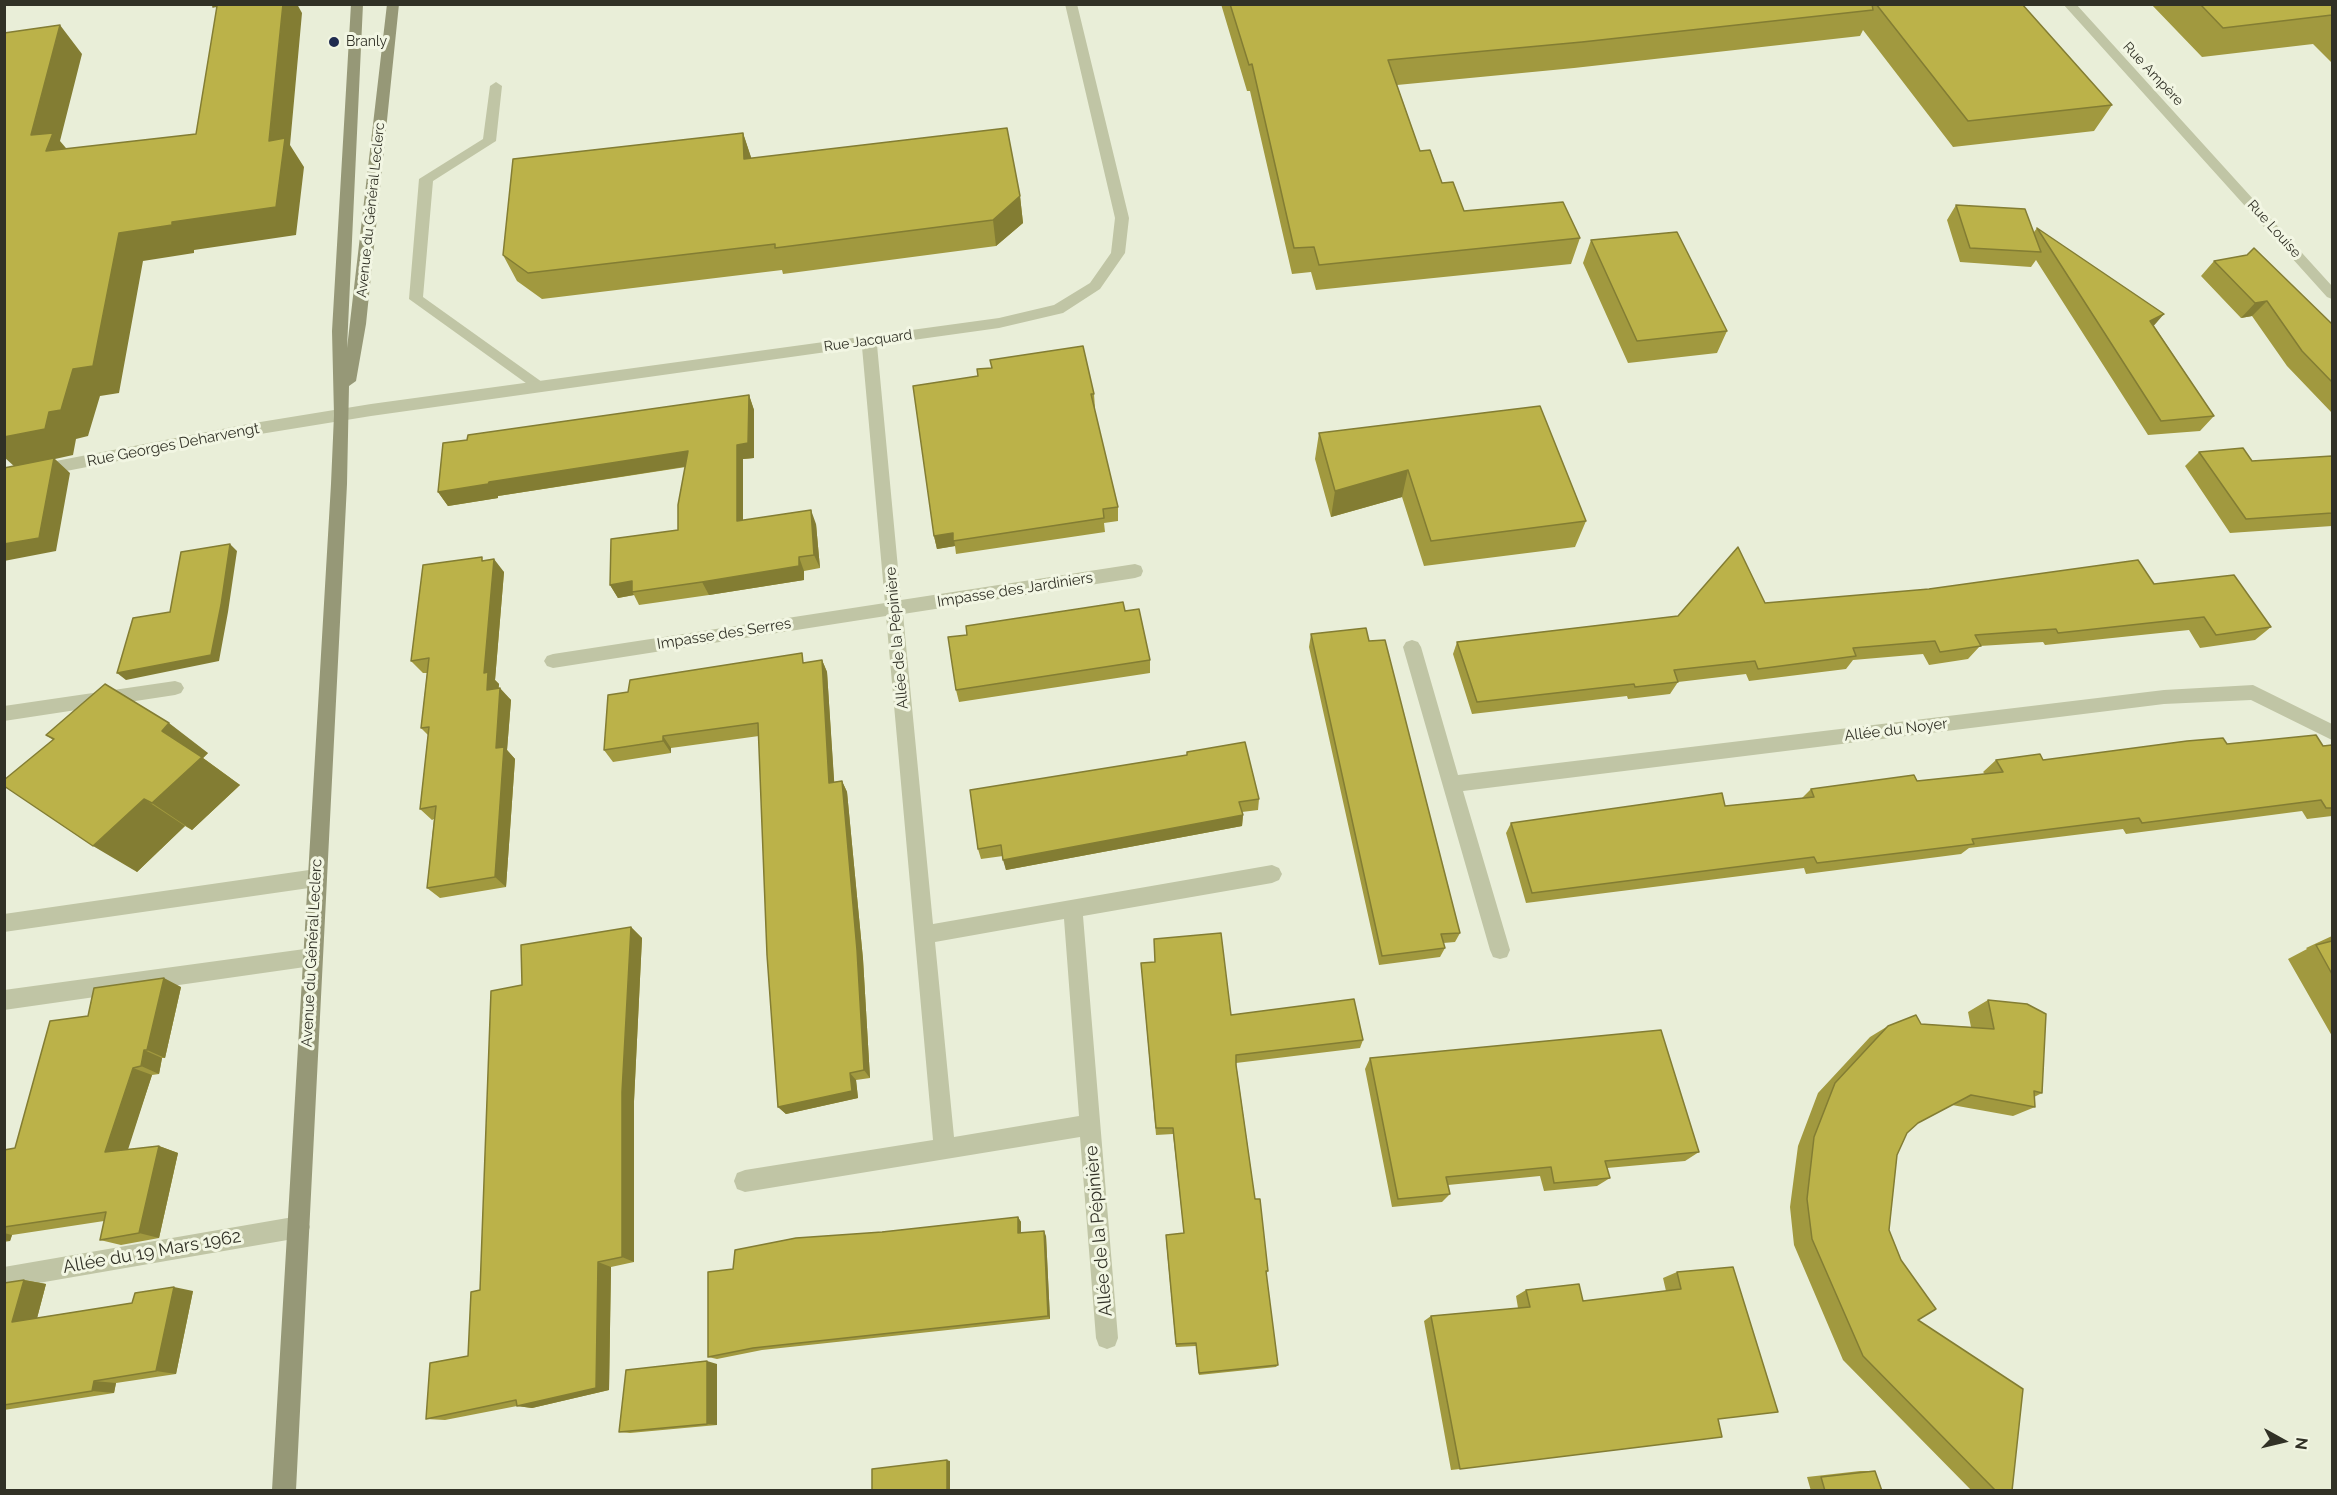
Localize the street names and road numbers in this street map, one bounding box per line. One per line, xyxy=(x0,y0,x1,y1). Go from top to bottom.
street label: Rue Ampère xyxy=(2119,39,2187,109)
street label: Avenue du Général Leclerc xyxy=(353,122,389,298)
street label: Rue Louise xyxy=(2244,197,2304,261)
street label: Rue Jacquard xyxy=(823,326,913,356)
street label: Rue Georges Deharvengt xyxy=(85,419,261,471)
street label: Allée de la Pépinière xyxy=(882,566,912,710)
street label: Impasse des Jardiniers xyxy=(936,569,1094,611)
street label: Impasse des Serres xyxy=(656,615,792,653)
street label: Allée du Noyer xyxy=(1843,715,1949,745)
street label: Avenue du Général Leclerc xyxy=(298,858,326,1048)
street label: Allée de la Pépinière xyxy=(1081,1145,1117,1317)
street label: Allée du 19 Mars 1962 xyxy=(61,1226,243,1278)

